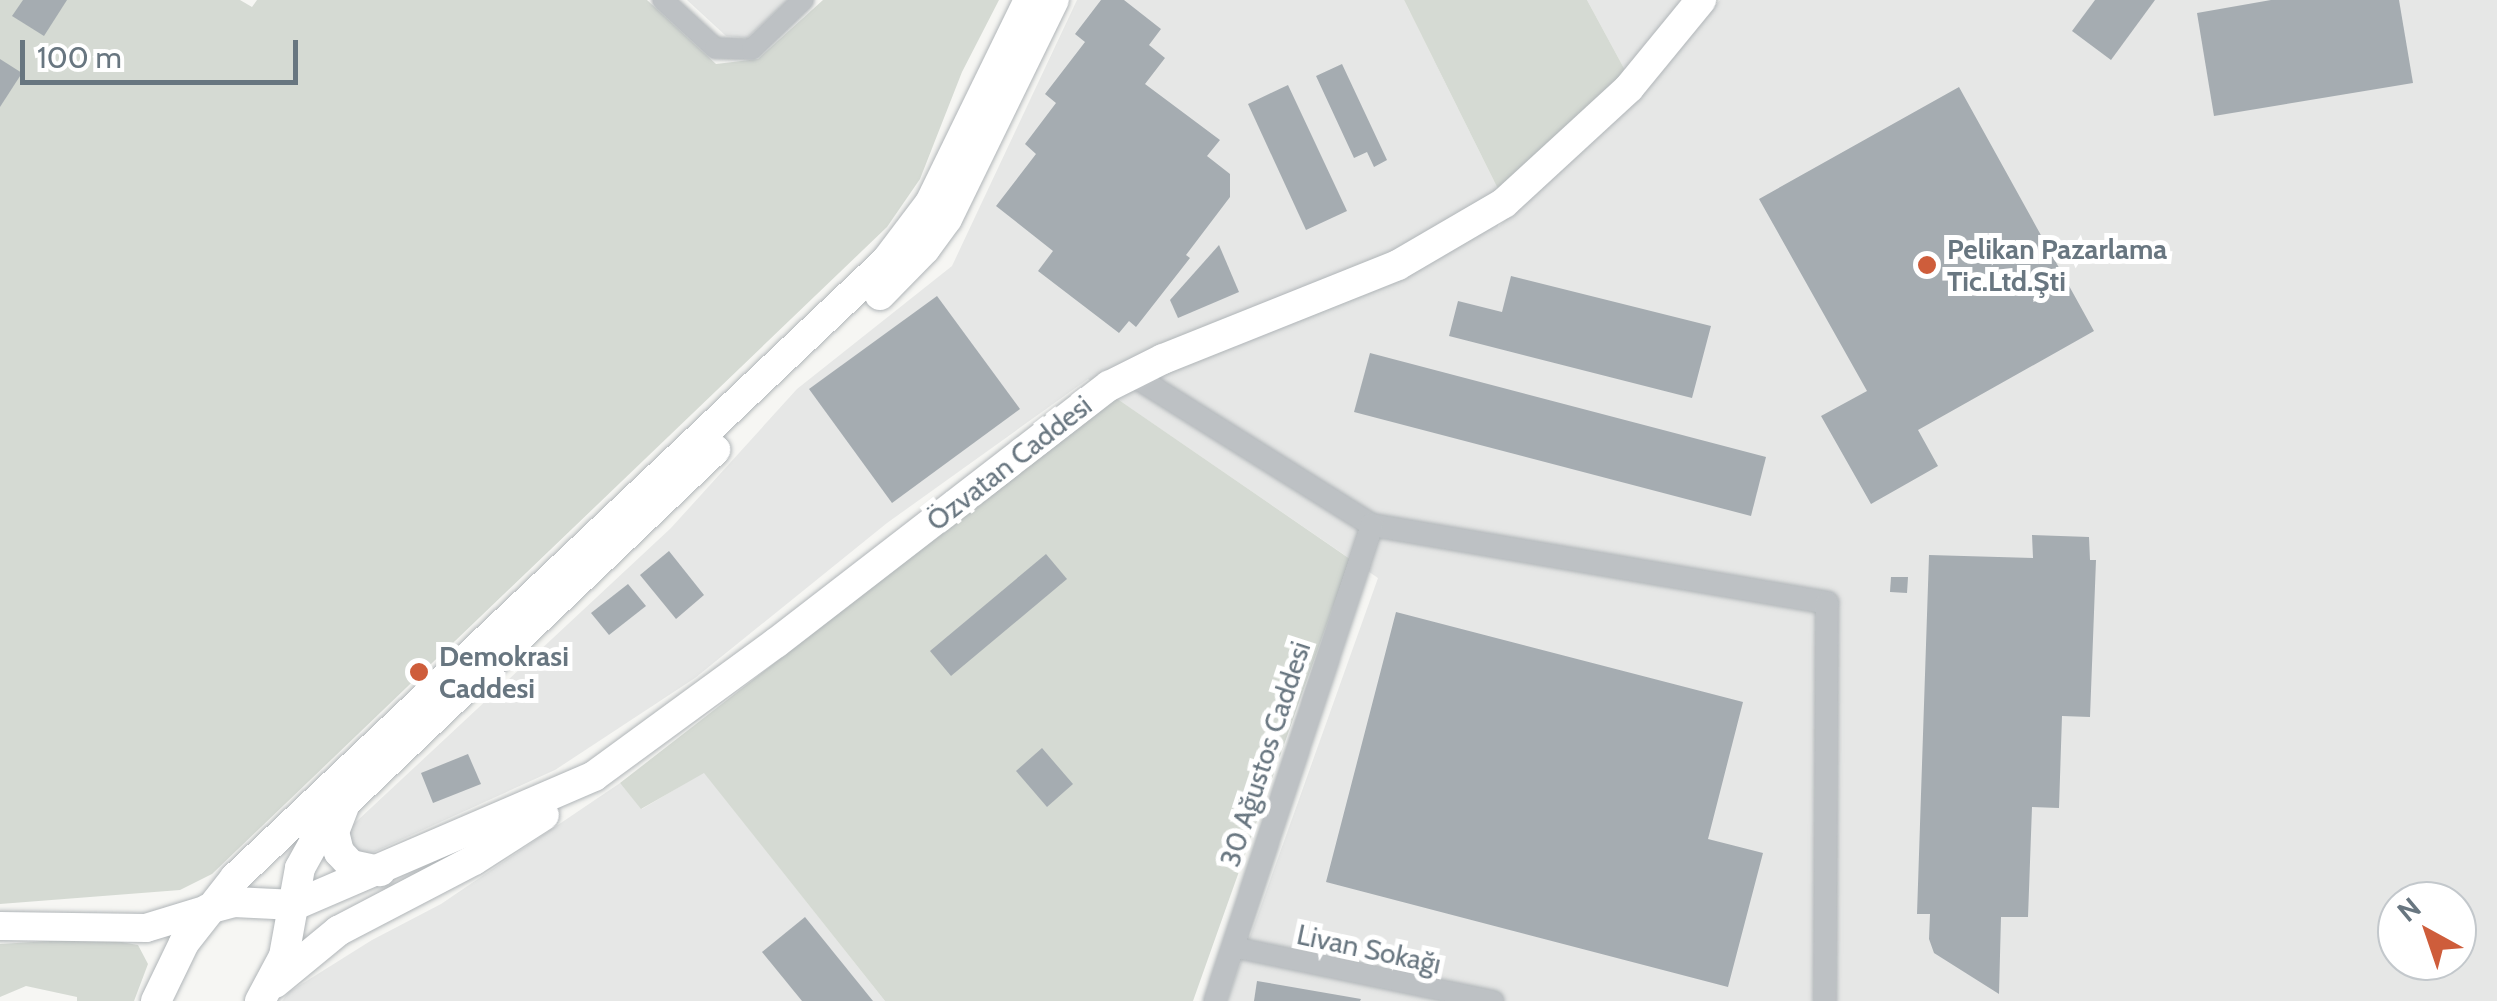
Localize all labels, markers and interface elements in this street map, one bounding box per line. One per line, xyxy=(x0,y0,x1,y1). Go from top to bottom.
scale bar xyxy=(25,20,302,82)
text: 100 m xyxy=(37,39,122,76)
place label: Pelikan Pazarlama Tic.Ltd.Şti xyxy=(1947,232,2167,298)
marker: Pelikan Pazarlama Tic.Ltd.Şti xyxy=(1916,254,1938,276)
street label: Özvatan Caddesi xyxy=(920,388,1098,538)
street label: 30 Ağustos Caddesi xyxy=(1213,637,1317,871)
place label: Demokrasi Caddesi xyxy=(439,639,569,705)
marker: Demokrasi Caddesi xyxy=(408,661,430,683)
north arrow xyxy=(2377,881,2477,981)
text: N xyxy=(2390,890,2428,929)
street label: Livan Sokağı xyxy=(1294,917,1444,981)

